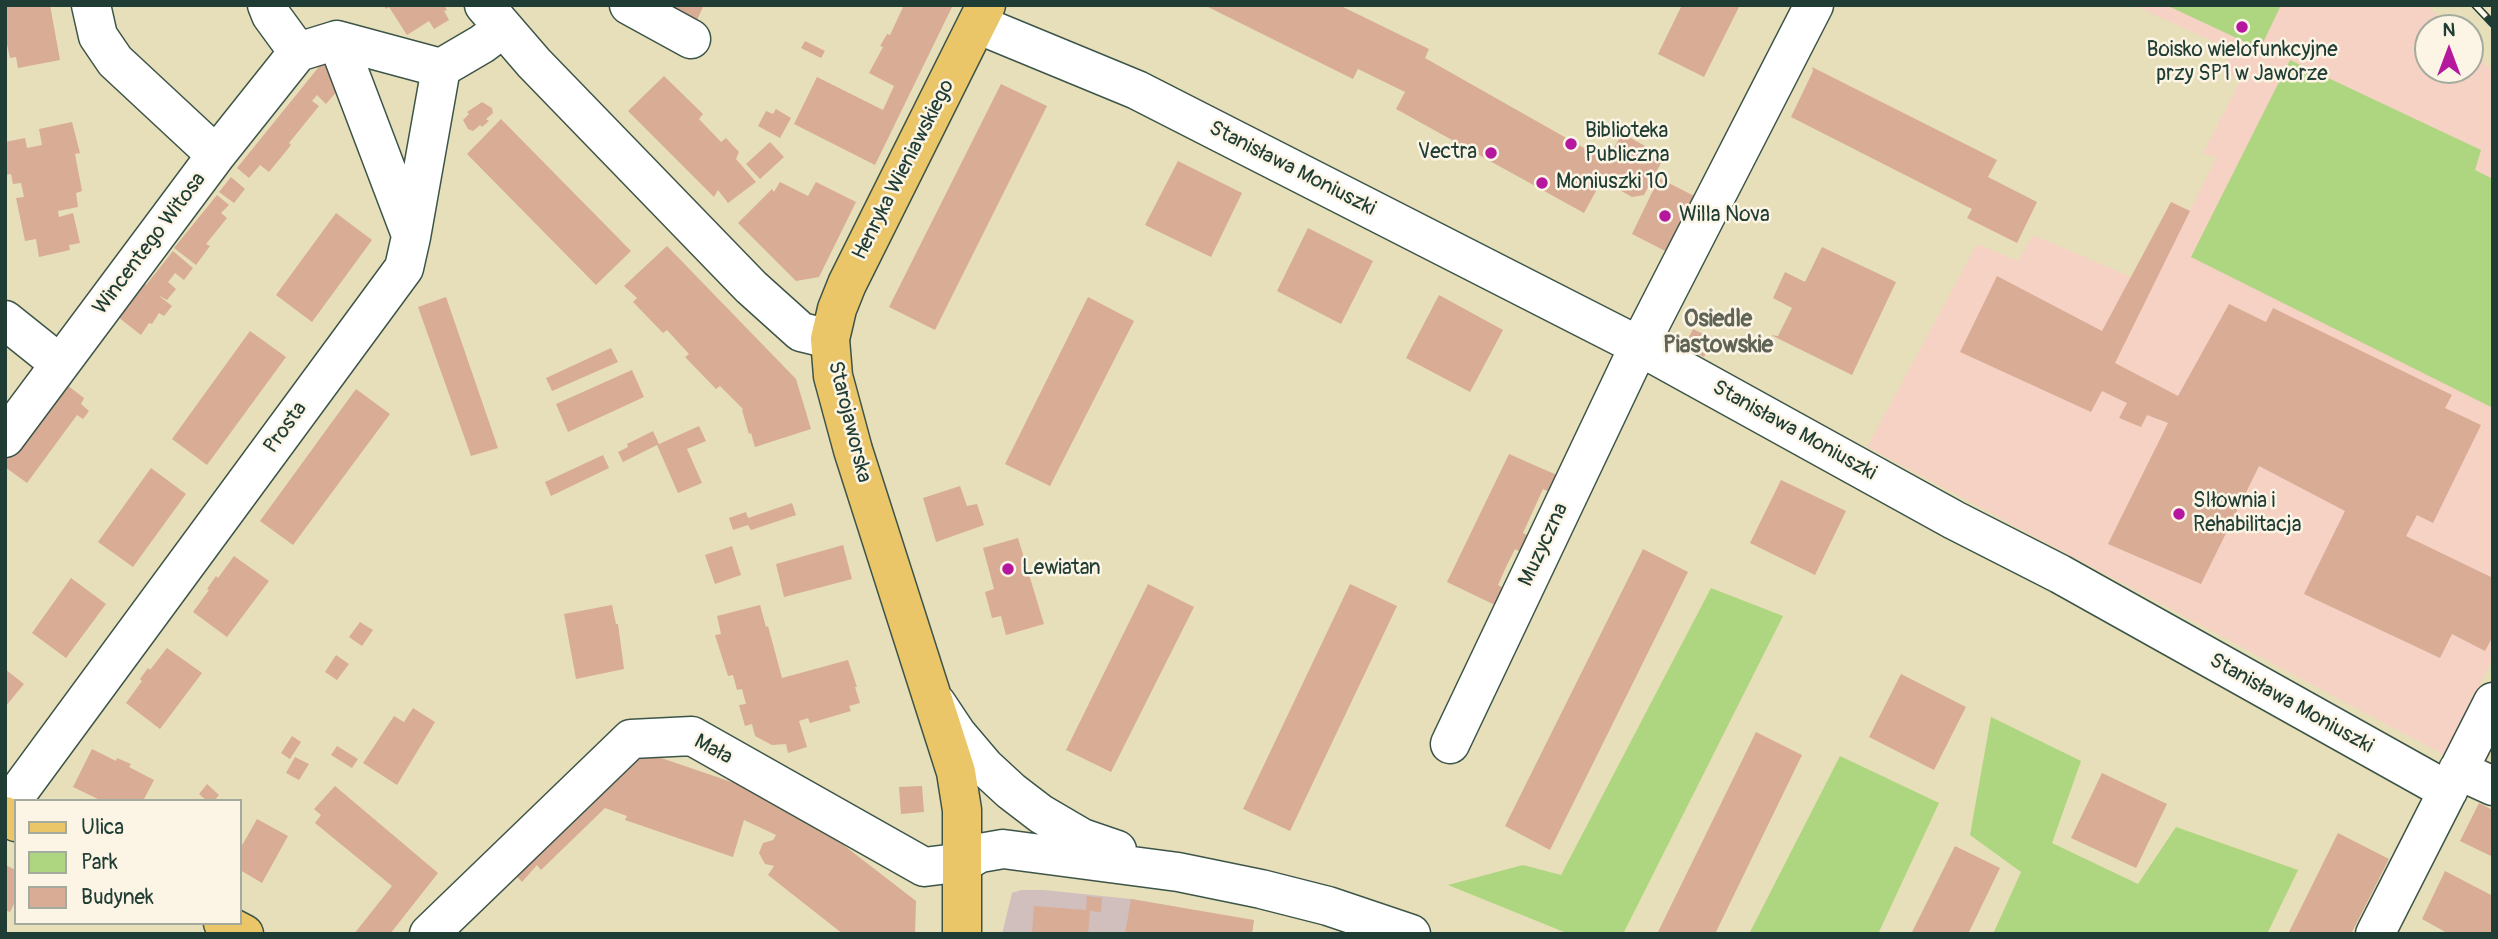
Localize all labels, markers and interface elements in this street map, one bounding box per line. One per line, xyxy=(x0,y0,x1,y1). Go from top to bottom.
north arrow xyxy=(2414,14,2484,84)
text: N xyxy=(2443,18,2455,42)
marker: Boisko wielofunkcyjne przy SP1 w Jaworze xyxy=(2234,19,2250,35)
place label: Boisko wielofunkcyjne przy SP1 w Jaworze xyxy=(2146,38,2338,88)
street label: Henryka Wieniawskiego xyxy=(848,76,960,264)
street label: Stanisława Moniuszki xyxy=(1205,116,1379,222)
place label: Biblioteka Publiczna xyxy=(1585,119,1669,169)
marker: Biblioteka Publiczna xyxy=(1563,136,1579,152)
place label: Vectra xyxy=(1418,140,1477,166)
marker: Vectra xyxy=(1483,145,1499,161)
street label: Wincentego Witosa xyxy=(88,168,212,320)
place label: Moniuszki 10 xyxy=(1556,170,1668,196)
marker: Moniuszki 10 xyxy=(1534,175,1550,191)
place label: Willa Nova xyxy=(1679,203,1770,229)
marker: Willa Nova xyxy=(1657,208,1673,224)
district label: Osiedle Piastowskie xyxy=(1663,306,1773,360)
street label: Starojaworska xyxy=(822,359,876,485)
street label: Stanisława Moniuszki xyxy=(1708,375,1880,487)
street label: Prosta xyxy=(259,397,313,459)
place label: SIłownia i Rehabilitacja xyxy=(2193,489,2301,539)
street label: Muzyczna xyxy=(1514,499,1574,591)
marker: SIłownia i Rehabilitacja xyxy=(2171,506,2187,522)
place label: Lewiatan xyxy=(1022,556,1101,582)
marker: Lewiatan xyxy=(1000,561,1016,577)
street label: Stanisława Moniuszki xyxy=(2205,648,2377,760)
street label: Mała xyxy=(689,730,737,770)
legend xyxy=(14,799,242,925)
text: Ulica xyxy=(81,814,124,841)
text: Park xyxy=(81,849,118,876)
text: Budynek xyxy=(81,884,154,911)

